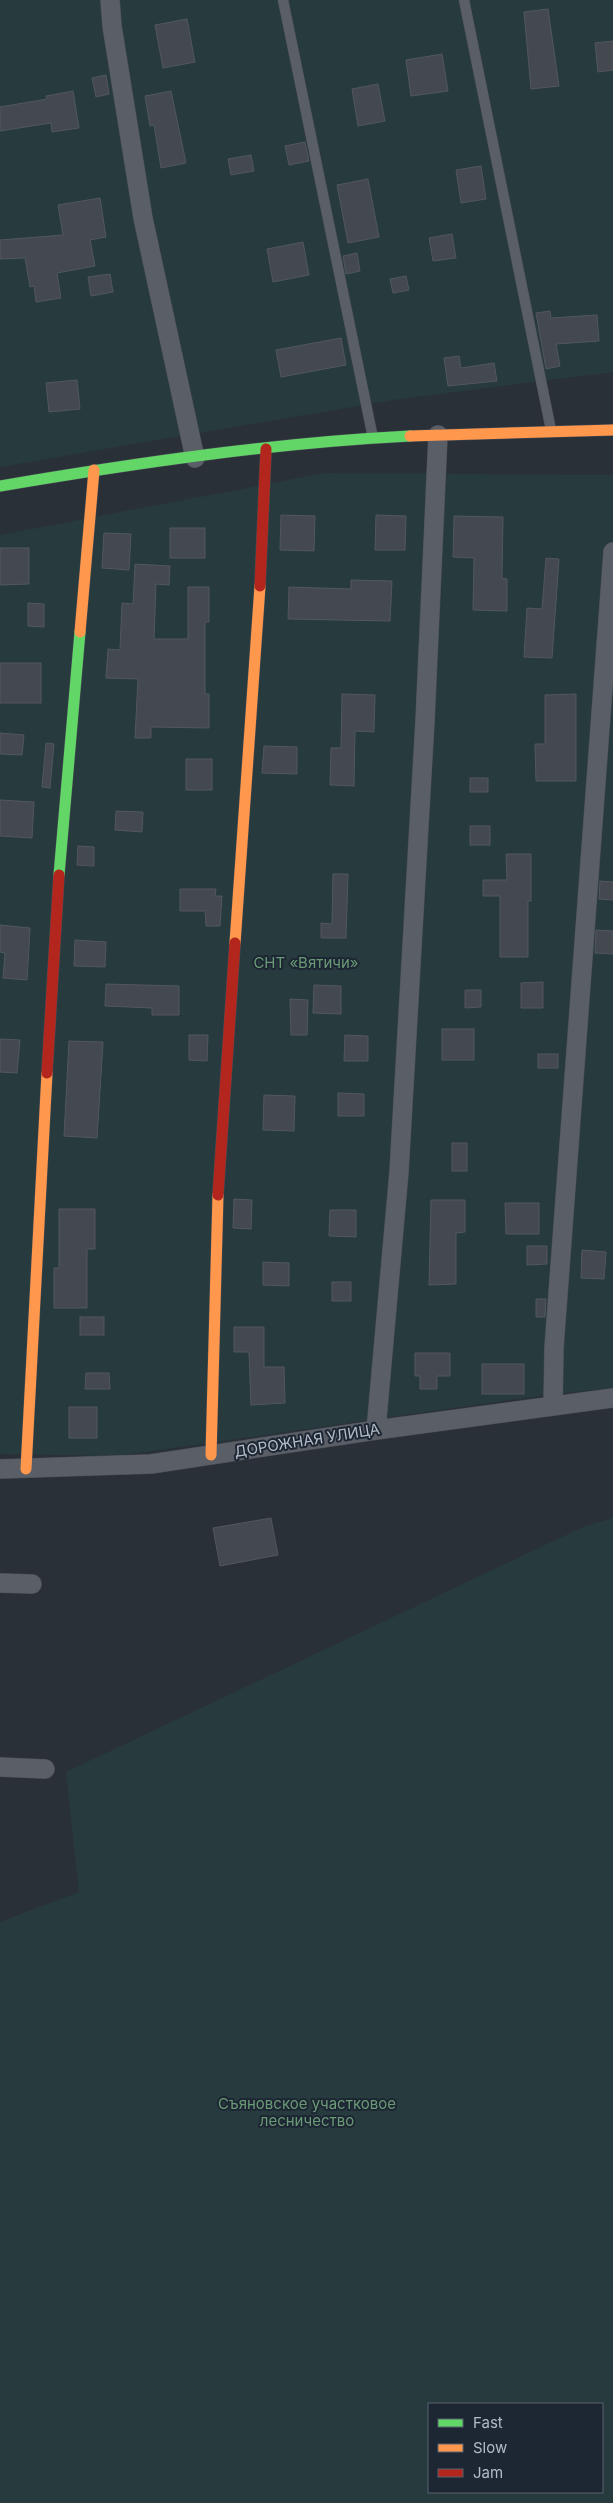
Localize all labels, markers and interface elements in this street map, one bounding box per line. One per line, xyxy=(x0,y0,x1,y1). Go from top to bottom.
park label: СНТ «Вятичи» xyxy=(253,953,359,972)
street label: ДОРОЖНАЯ УЛИЦА xyxy=(233,1419,381,1461)
park label: Съяновское участковое лесничество xyxy=(218,2094,396,2130)
legend xyxy=(428,2403,603,2493)
text: Fast xyxy=(473,2413,503,2432)
text: Slow xyxy=(473,2438,507,2457)
text: Jam xyxy=(473,2463,503,2482)

